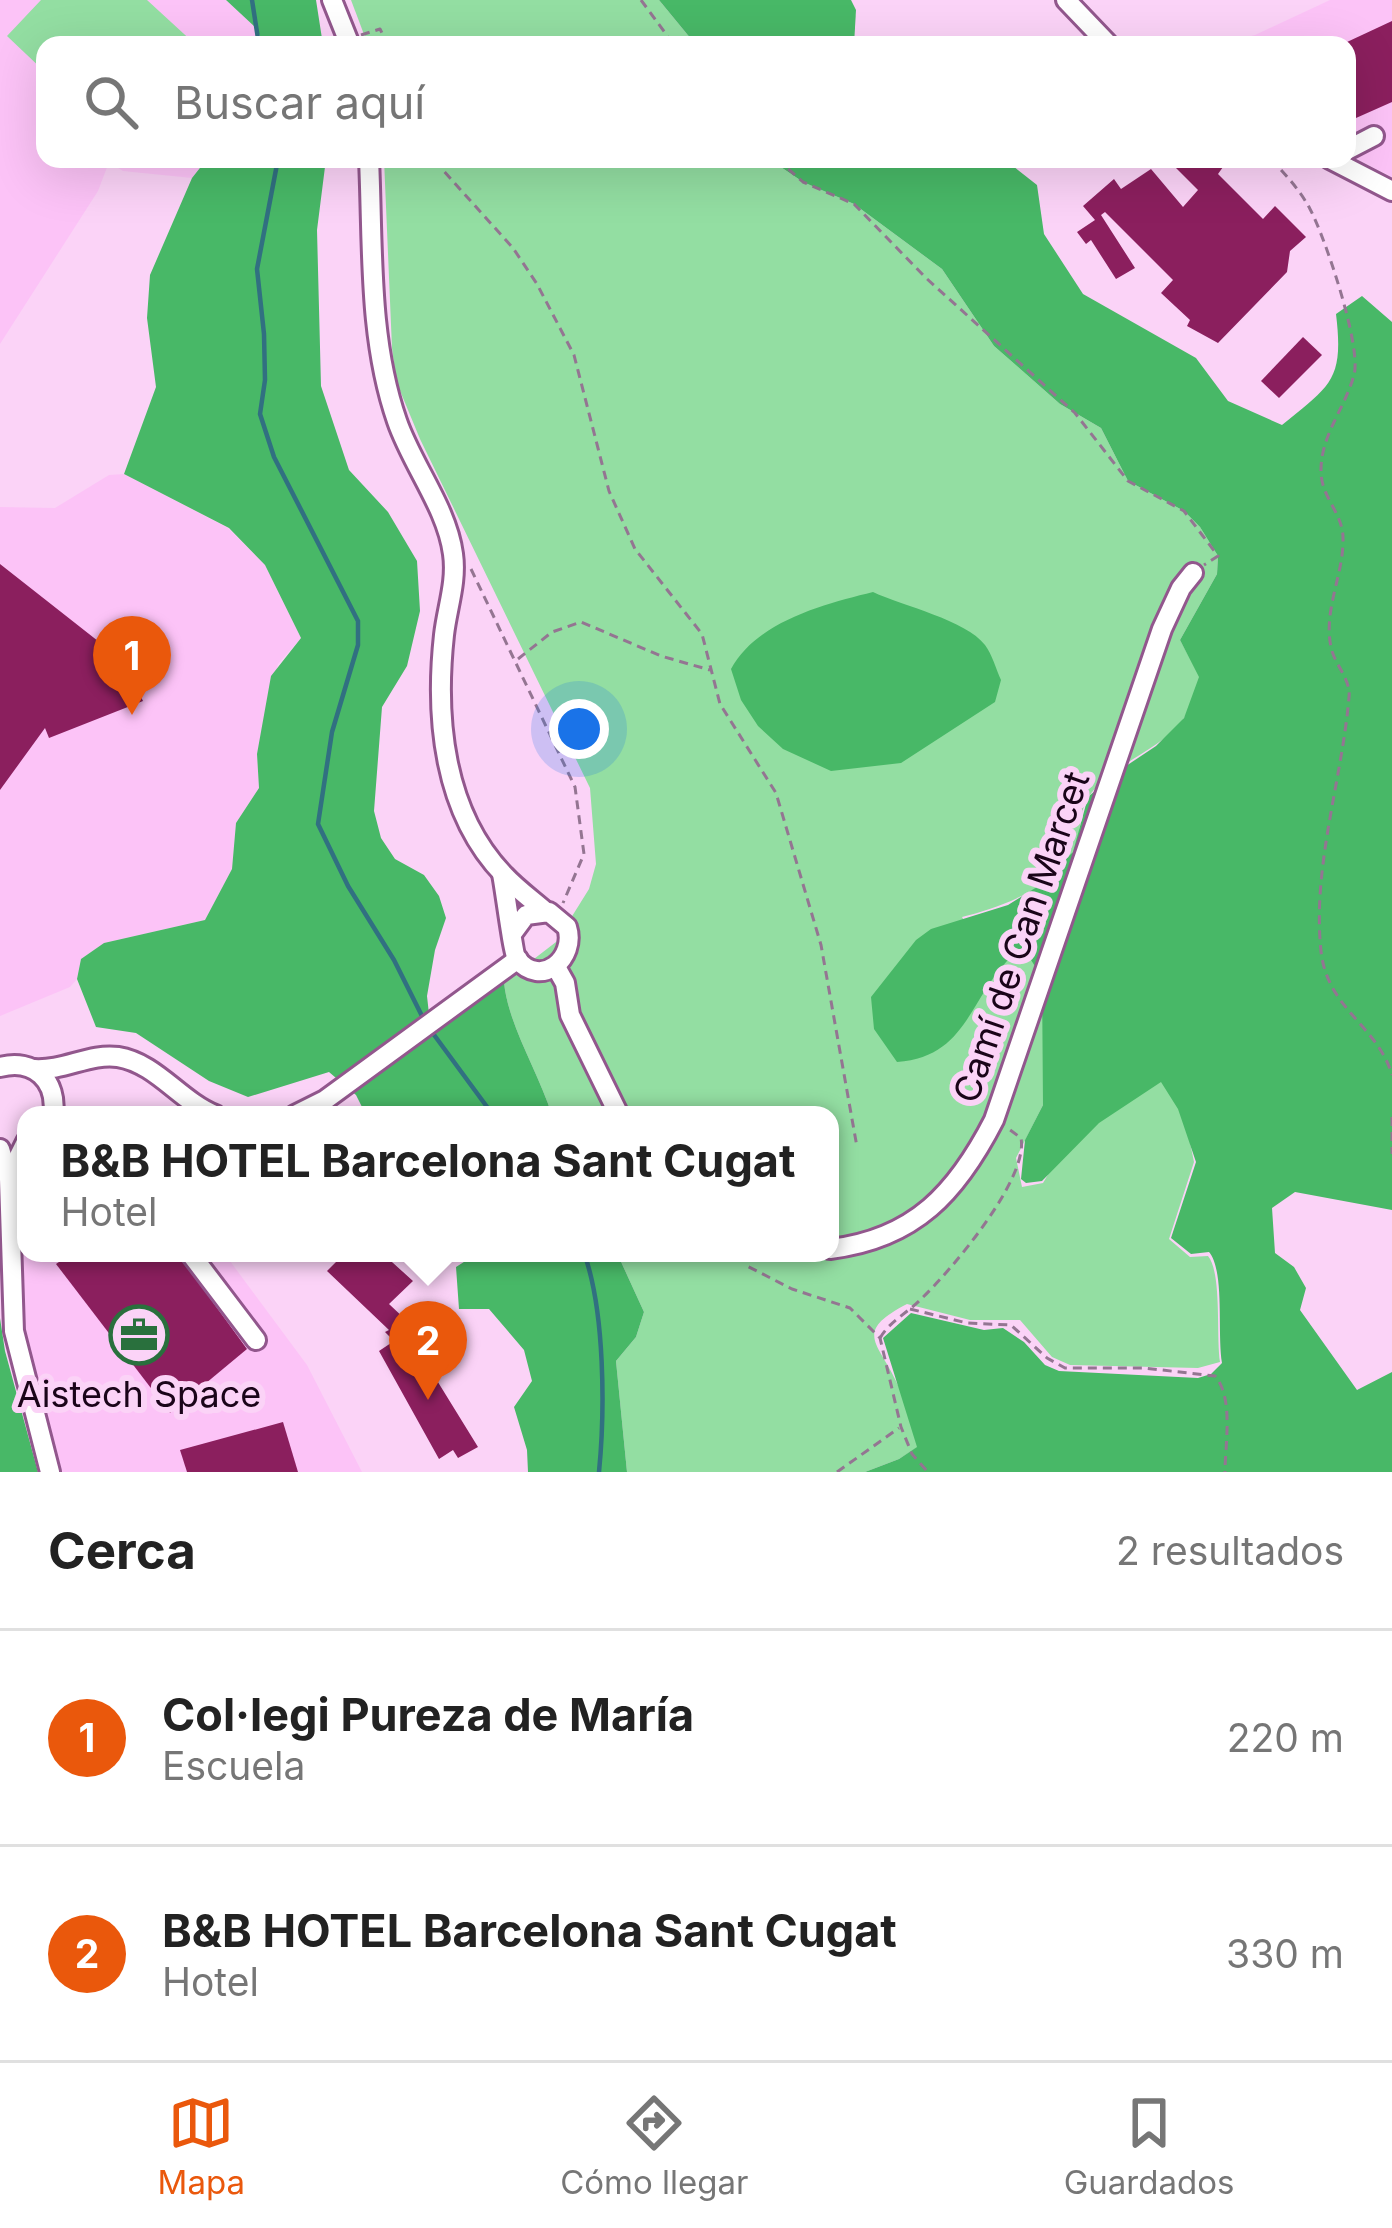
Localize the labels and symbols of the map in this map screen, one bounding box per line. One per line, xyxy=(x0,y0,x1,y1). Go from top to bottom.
pin: 1 xyxy=(93,616,171,715)
your location xyxy=(549,699,609,759)
street label: Camí de Can Marcet xyxy=(944,766,1098,1108)
pin: 2 xyxy=(389,1301,467,1400)
office icon: Aistech Space xyxy=(108,1304,170,1366)
place label: Aistech Space xyxy=(17,1372,261,1416)

